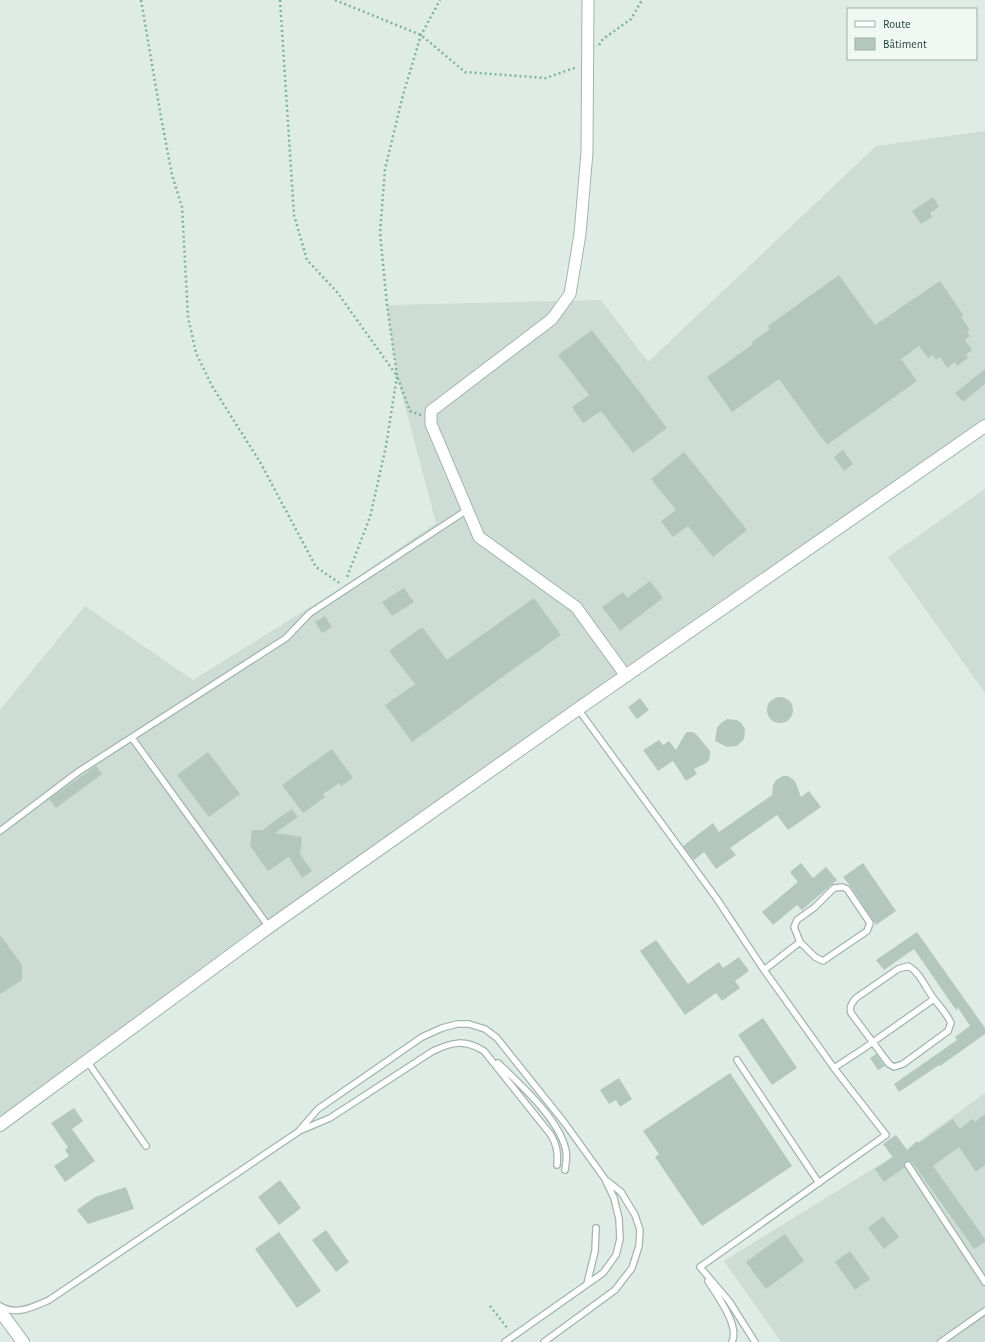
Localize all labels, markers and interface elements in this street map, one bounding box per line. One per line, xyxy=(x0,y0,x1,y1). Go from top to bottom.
legend xyxy=(847,8,977,60)
text: Route xyxy=(883,18,910,30)
text: Bâtiment xyxy=(883,38,927,50)

